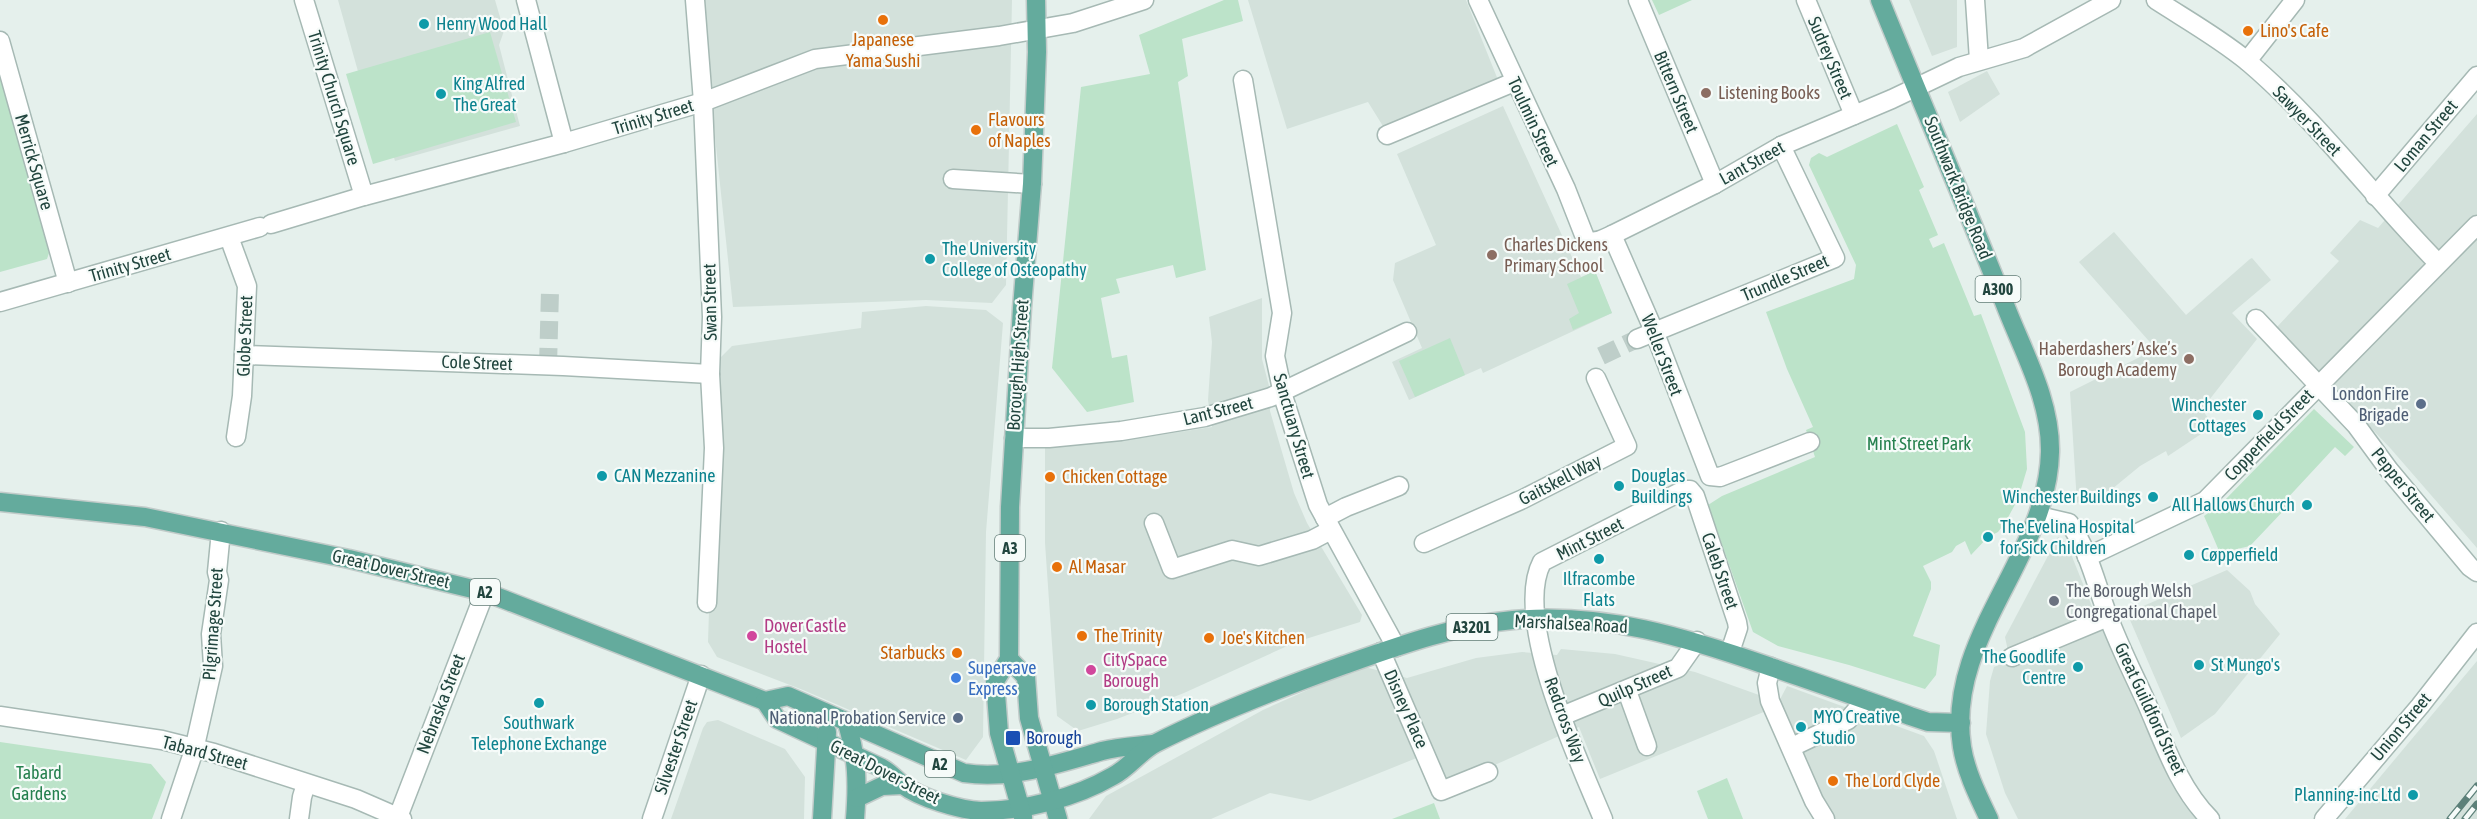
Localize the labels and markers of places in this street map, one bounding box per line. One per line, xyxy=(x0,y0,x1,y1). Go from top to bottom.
place label: Henry Wood Hall xyxy=(436,13,548,34)
marker: Japanese Yama Sushi xyxy=(876,13,890,27)
marker: Henry Wood Hall xyxy=(417,17,431,31)
place label: Lino's Cafe xyxy=(2260,20,2329,41)
marker: Lino's Cafe xyxy=(2241,24,2255,38)
place label: Japanese Yama Sushi xyxy=(846,29,920,71)
place label: King Alfred The Great xyxy=(453,73,525,115)
place label: Listening Books xyxy=(1718,82,1820,103)
marker: Listening Books xyxy=(1699,86,1713,100)
marker: King Alfred The Great xyxy=(434,87,448,101)
place label: Flavours of Naples xyxy=(988,109,1051,151)
marker: Flavours of Naples xyxy=(969,123,983,137)
place label: Charles Dickens Primary School xyxy=(1504,234,1608,276)
place label: The University College of Osteopathy xyxy=(942,238,1087,280)
marker: Charles Dickens Primary School xyxy=(1485,248,1499,262)
marker: The University College of Osteopathy xyxy=(923,252,937,266)
place label: Haberdashers’ Aske’s Borough Academy xyxy=(2038,338,2177,380)
marker: Haberdashers’ Aske’s Borough Academy xyxy=(2182,352,2196,366)
place label: London Fire Brigade xyxy=(2332,383,2409,425)
place label: Winchester Cottages xyxy=(2172,394,2247,436)
marker: London Fire Brigade xyxy=(2414,397,2428,411)
marker: Winchester Cottages xyxy=(2251,408,2265,422)
place label: CAN Mezzanine xyxy=(614,465,715,486)
place label: Douglas Buildings xyxy=(1631,465,1692,507)
place label: Chicken Cottage xyxy=(1062,466,1167,487)
marker: CAN Mezzanine xyxy=(595,469,609,483)
marker: Chicken Cottage xyxy=(1043,470,1057,484)
marker: Douglas Buildings xyxy=(1612,479,1626,493)
place label: Winchester Buildings xyxy=(2003,486,2141,507)
marker: Winchester Buildings xyxy=(2146,490,2160,504)
place label: All Hallows Church xyxy=(2172,494,2295,515)
marker: All Hallows Church xyxy=(2300,498,2314,512)
place label: The Evelina Hospital for Sick Children xyxy=(2000,516,2135,558)
marker: The Evelina Hospital for Sick Children xyxy=(1981,530,1995,544)
place label: Cøpperfield xyxy=(2201,544,2278,565)
marker: Cøpperfield xyxy=(2182,548,2196,562)
marker: Ilfracombe Flats xyxy=(1592,552,1606,566)
place label: Al Masar xyxy=(1069,556,1126,577)
marker: Al Masar xyxy=(1050,560,1064,574)
place label: Ilfracombe Flats xyxy=(1563,568,1635,610)
place label: The Borough Welsh Congregational Chapel xyxy=(2066,580,2217,622)
marker: The Borough Welsh Congregational Chapel xyxy=(2047,594,2061,608)
place label: Dover Castle Hostel xyxy=(764,615,846,657)
place label: The Trinity xyxy=(1094,625,1163,646)
place label: Joe's Kitchen xyxy=(1221,627,1305,648)
marker: Dover Castle Hostel xyxy=(745,629,759,643)
marker: The Trinity xyxy=(1075,629,1089,643)
marker: Joe's Kitchen xyxy=(1202,631,1216,645)
place label: Starbucks xyxy=(880,642,945,663)
marker: Starbucks xyxy=(950,646,964,660)
place label: The Goodlife Centre xyxy=(1982,646,2066,688)
place label: CitySpace Borough xyxy=(1103,649,1167,691)
place label: St Mungo's xyxy=(2211,654,2280,675)
place label: Supersave Express xyxy=(968,657,1036,699)
marker: St Mungo's xyxy=(2192,658,2206,672)
marker: The Goodlife Centre xyxy=(2071,660,2085,674)
marker: CitySpace Borough xyxy=(1084,663,1098,677)
marker: Supersave Express xyxy=(949,671,963,685)
place label: Borough Station xyxy=(1103,694,1209,715)
marker: Southwark Telephone Exchange xyxy=(532,696,546,710)
marker: Borough Station xyxy=(1084,698,1098,712)
place label: MYO Creative Studio xyxy=(1813,706,1900,748)
place label: National Probation Service xyxy=(769,707,946,728)
marker: National Probation Service xyxy=(951,711,965,725)
place label: Southwark Telephone Exchange xyxy=(471,712,607,754)
marker: MYO Creative Studio xyxy=(1794,720,1808,734)
place label: Borough xyxy=(1026,727,1082,748)
marker: Borough xyxy=(1004,729,1022,747)
place label: The Lord Clyde xyxy=(1845,770,1940,791)
marker: The Lord Clyde xyxy=(1826,774,1840,788)
place label: Planning-inc Ltd xyxy=(2294,784,2401,805)
marker: Planning-inc Ltd xyxy=(2406,788,2420,802)

